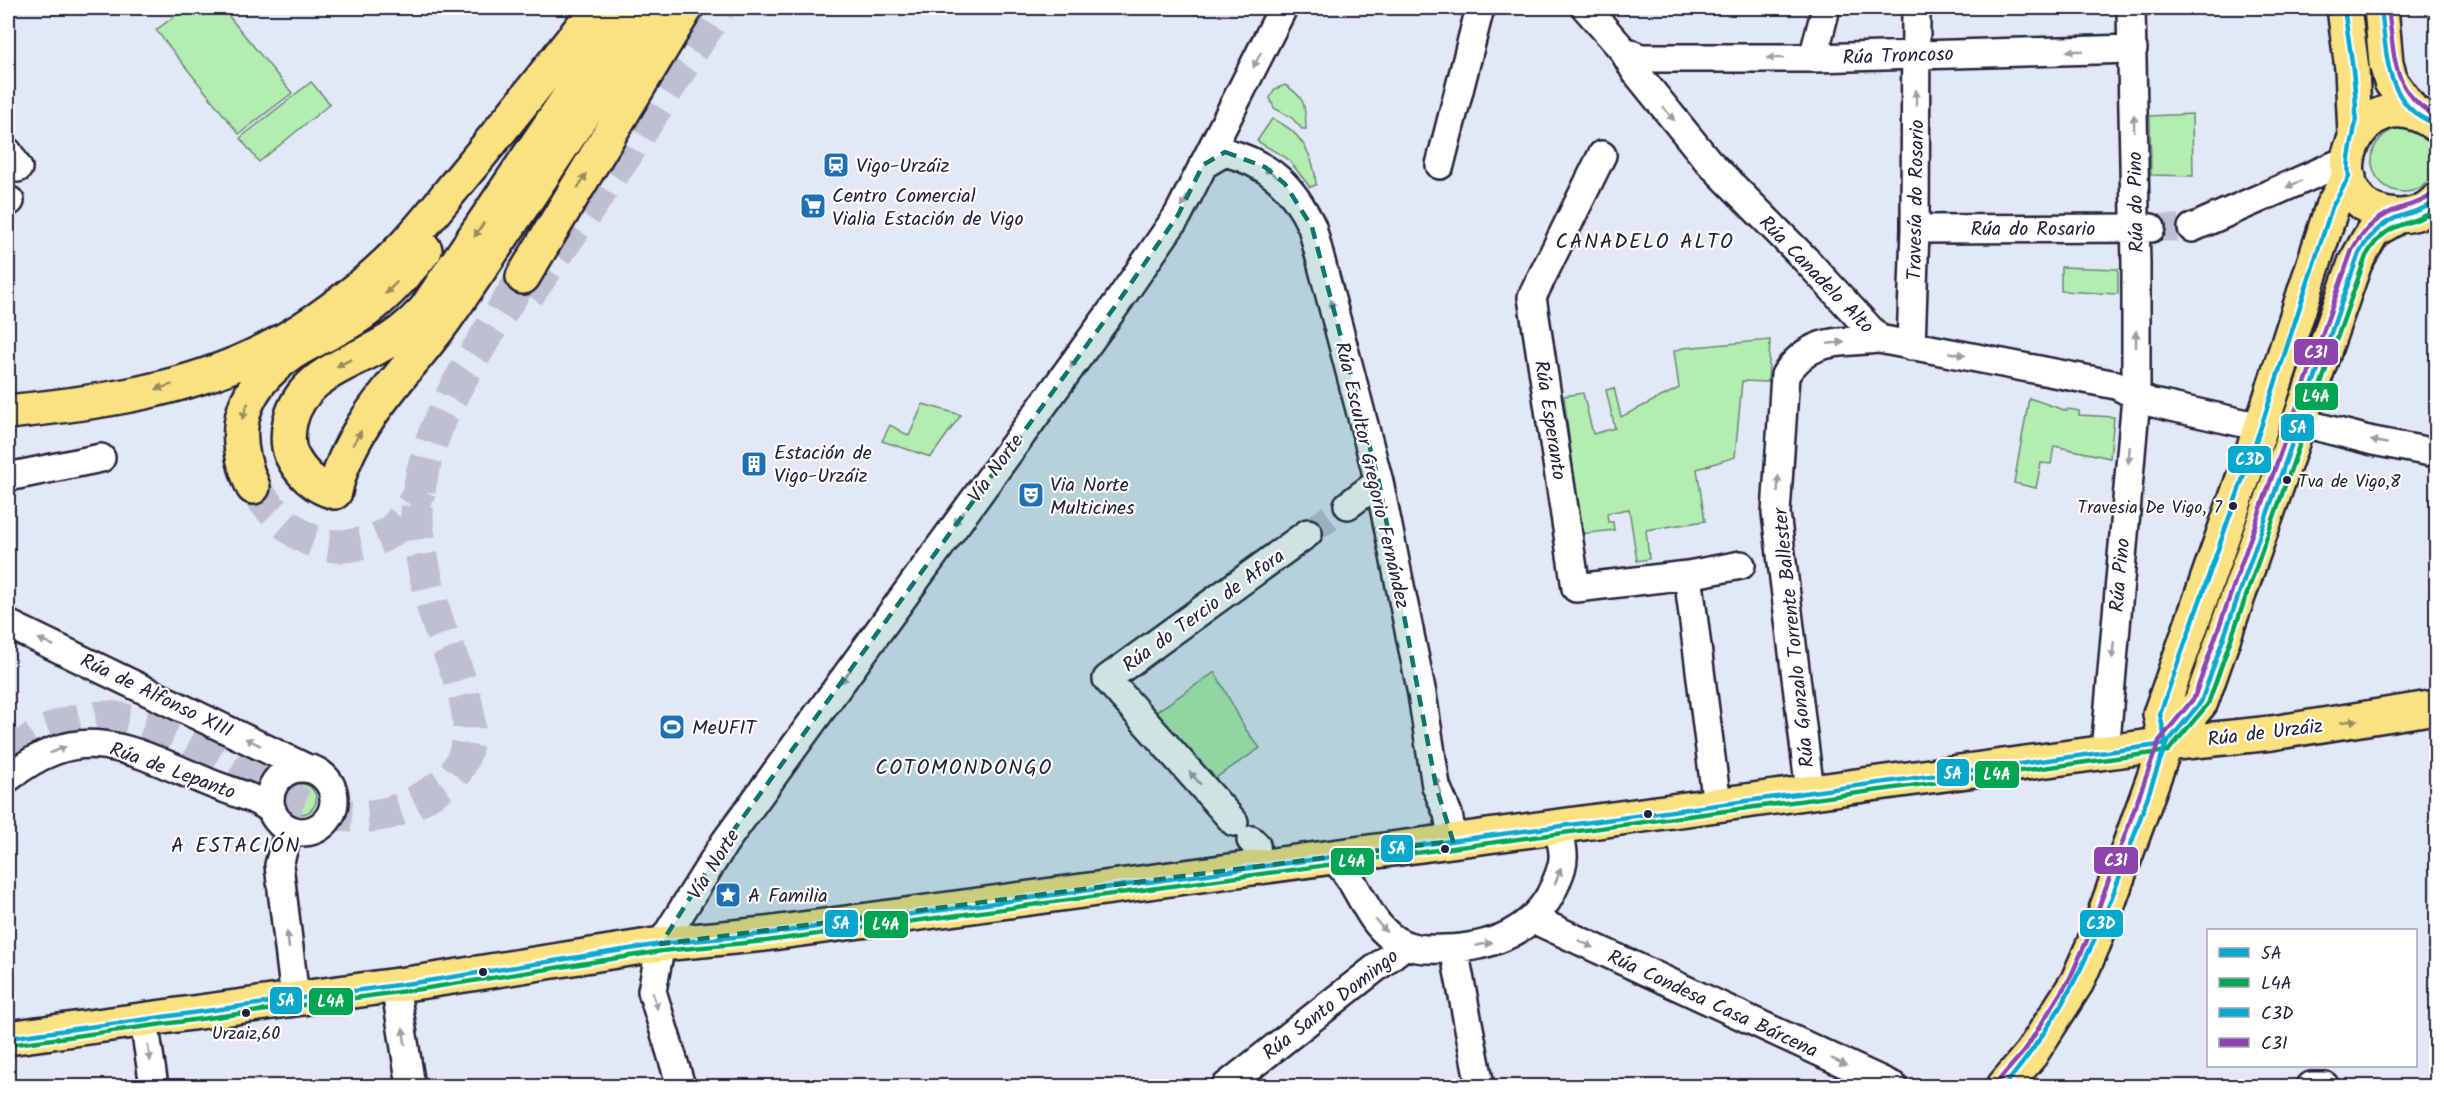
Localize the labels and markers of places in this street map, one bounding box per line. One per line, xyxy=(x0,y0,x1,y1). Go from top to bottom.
station icon: Vigo-Urzáiz xyxy=(821,150,851,180)
place label: Vigo-Urzáiz xyxy=(856,151,950,183)
place label: Centro Comercial Vialia Estación de Vigo xyxy=(832,181,1024,236)
supermarket icon: Centro Comercial Vialia Estación de Vigo xyxy=(798,191,828,221)
place label: Estación de Vigo-Urzáiz xyxy=(774,438,872,493)
building icon: Estación de Vigo-Urzáiz xyxy=(739,449,769,479)
place label: Tva de Vigo,8 xyxy=(2298,468,2401,497)
place label: Via Norte Multicines xyxy=(1050,470,1135,525)
marker: Tva de Vigo,8 xyxy=(2281,474,2293,486)
theatre icon: Via Norte Multicines xyxy=(1016,480,1046,510)
place label: Travesia De Vigo, 7 xyxy=(2078,494,2223,523)
marker: Travesia De Vigo, 7 xyxy=(2227,500,2239,512)
sports icon: MeUFIT xyxy=(657,712,687,742)
place label: MeUFIT xyxy=(692,713,758,745)
unlabelled marker xyxy=(1642,808,1654,820)
unlabelled marker xyxy=(1439,843,1451,855)
place icon: A Familia xyxy=(713,880,743,910)
place label: A Familia xyxy=(748,881,828,913)
unlabelled marker xyxy=(477,966,489,978)
marker: Urzaiz,60 xyxy=(240,1007,252,1019)
place label: Urzaiz,60 xyxy=(212,1020,280,1049)

